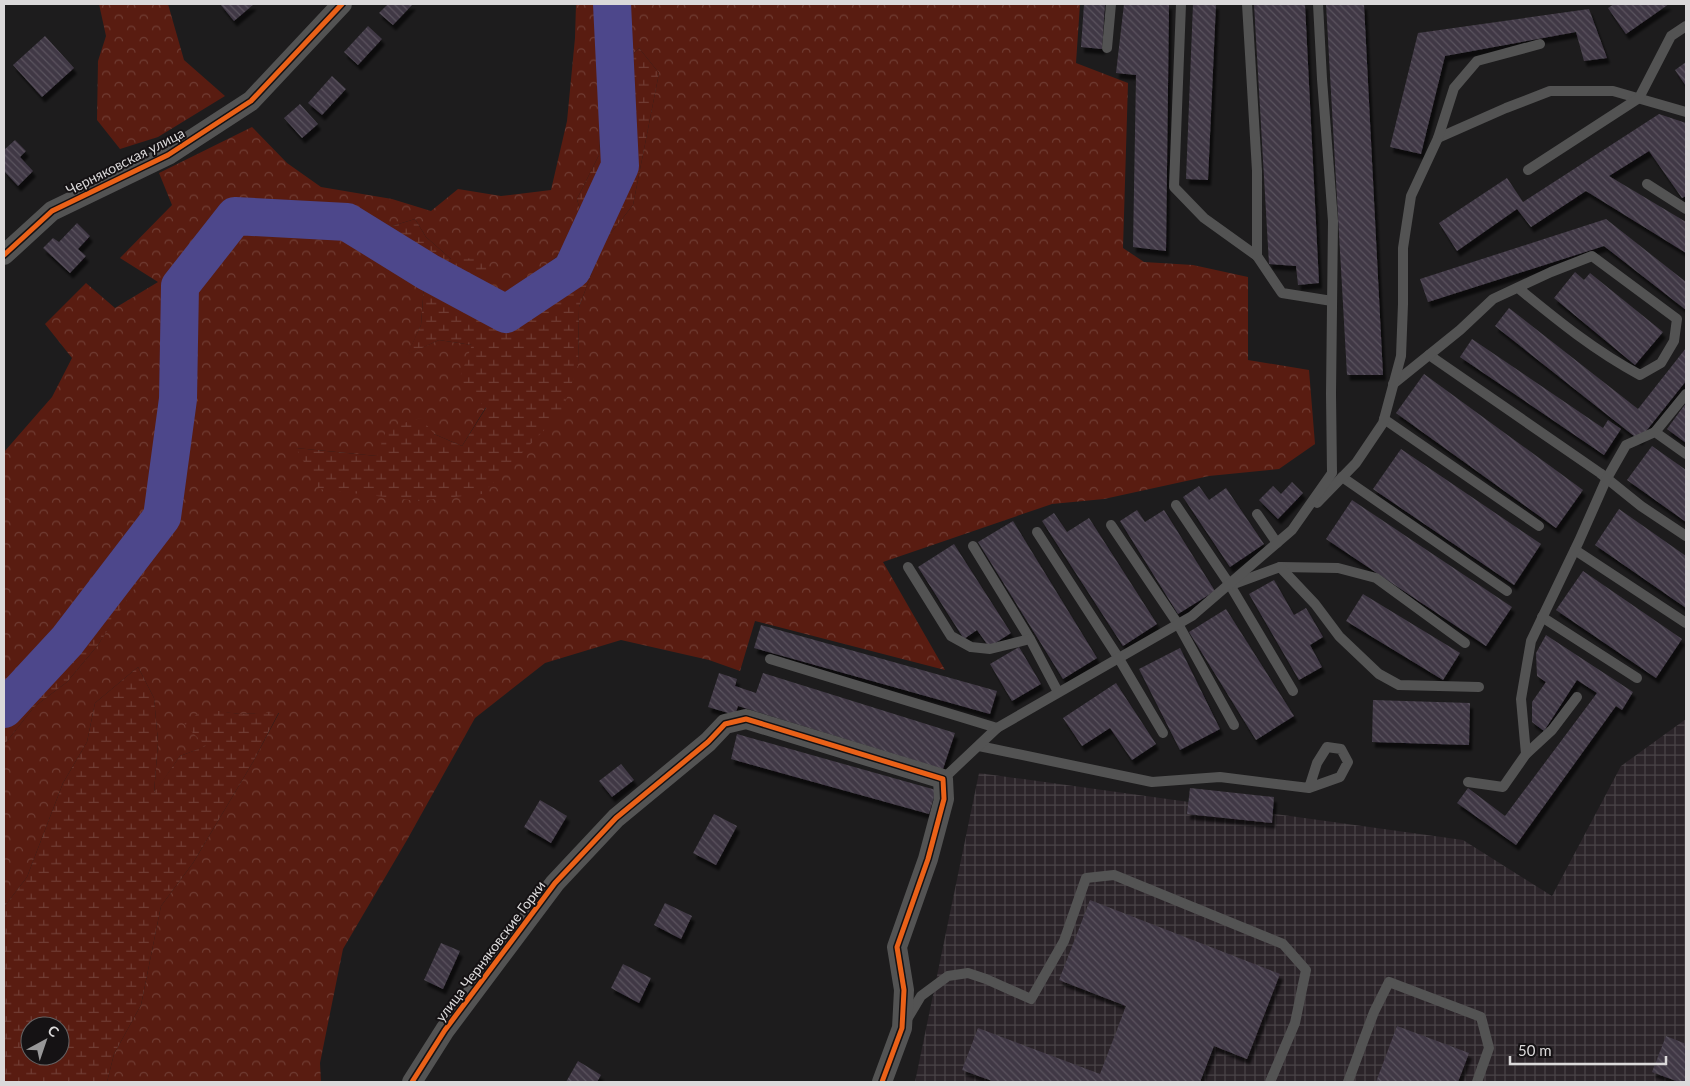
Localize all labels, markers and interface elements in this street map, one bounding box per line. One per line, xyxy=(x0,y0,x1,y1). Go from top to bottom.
street label: Черняковская улица xyxy=(63,124,187,198)
street label: улица Черняковские Горки xyxy=(431,877,549,1025)
north arrow xyxy=(20,1016,70,1066)
text: С xyxy=(45,1021,63,1041)
scale bar xyxy=(1510,1034,1666,1066)
text: 50 m xyxy=(1518,1041,1552,1059)

